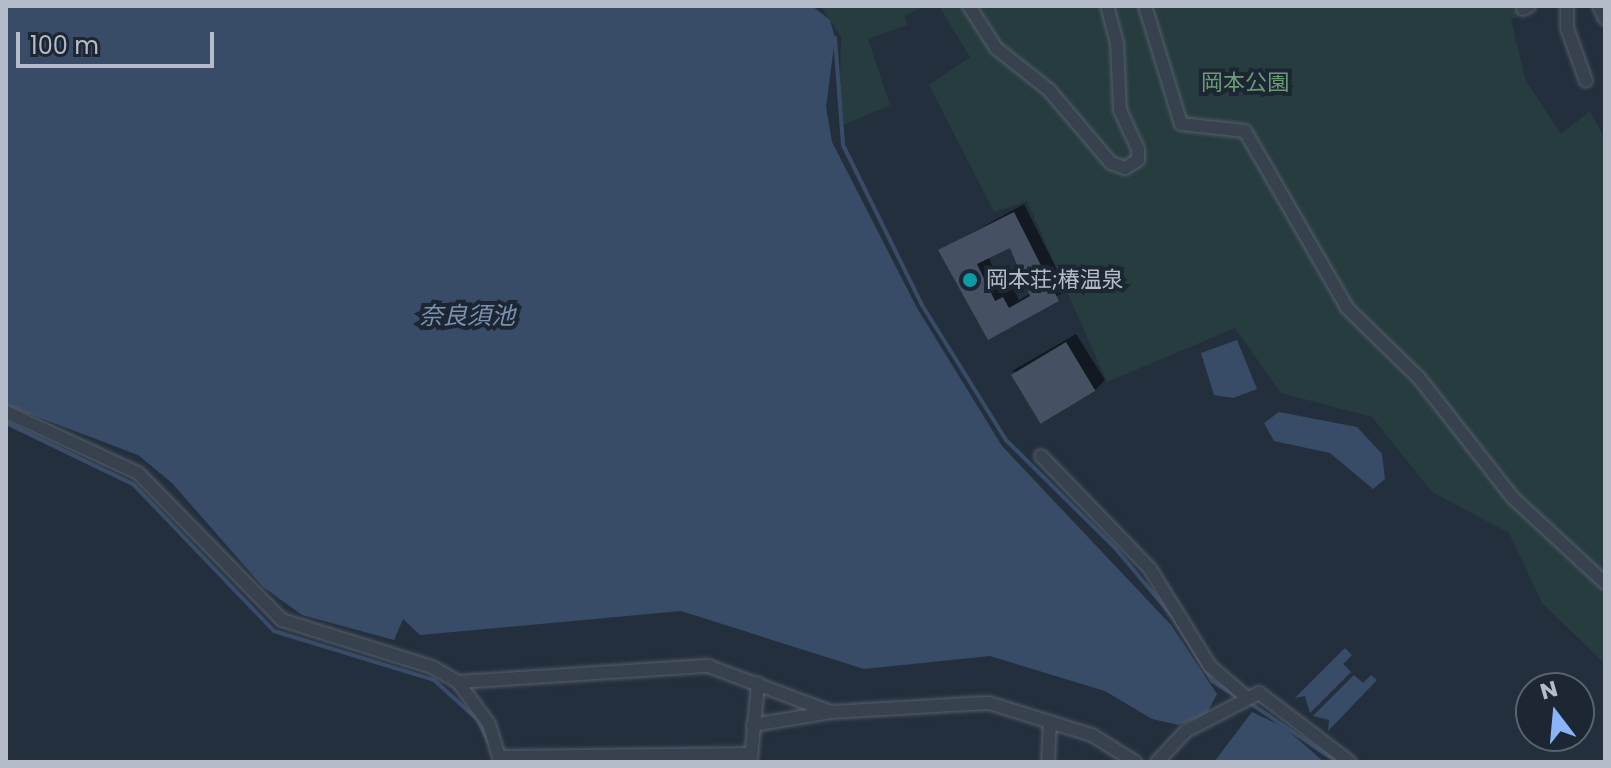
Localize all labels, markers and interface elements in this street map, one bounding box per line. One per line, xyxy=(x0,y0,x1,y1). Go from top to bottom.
scale bar xyxy=(20,16,218,66)
text: 100 m xyxy=(30,29,99,62)
park label: 岡本公園 xyxy=(1201,70,1289,96)
place label: 岡本荘;椿温泉 xyxy=(986,267,1124,293)
marker: 岡本荘;椿温泉 xyxy=(961,271,979,289)
water label: 奈良須池 xyxy=(419,302,515,330)
north arrow xyxy=(1515,672,1595,752)
text: N xyxy=(1537,673,1561,708)

